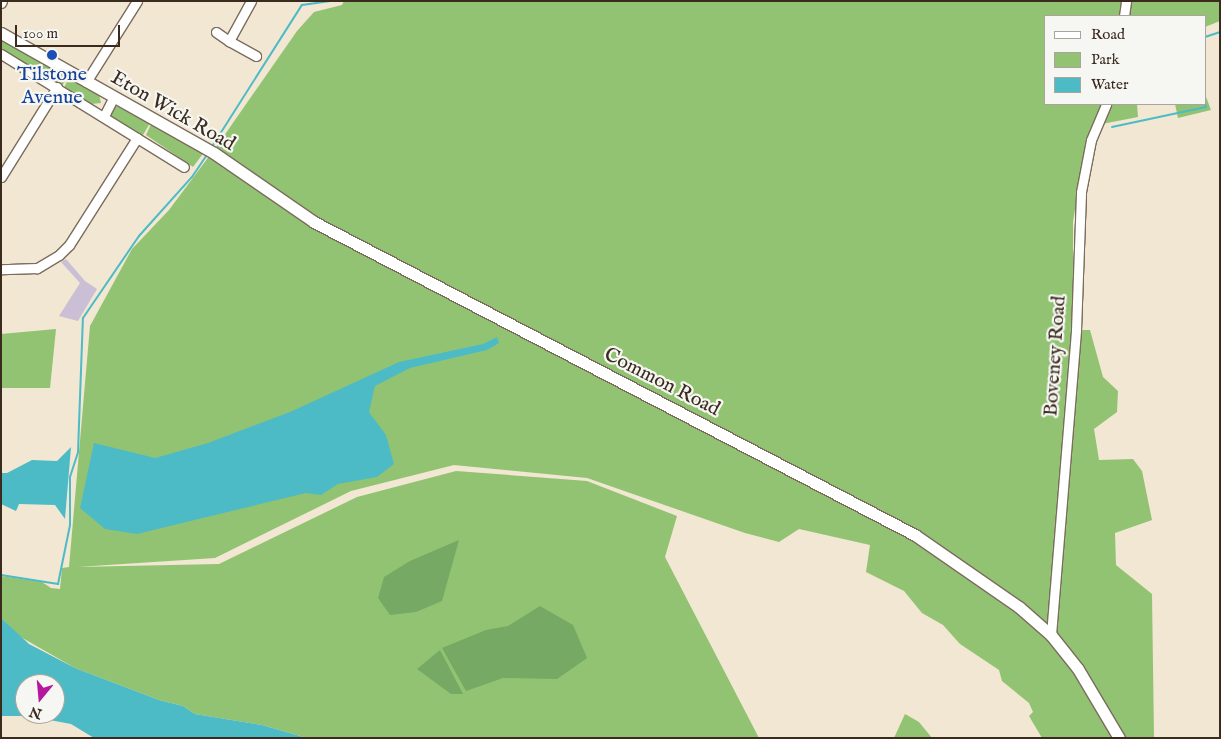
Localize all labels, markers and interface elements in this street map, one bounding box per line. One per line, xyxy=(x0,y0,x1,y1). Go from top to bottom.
scale bar xyxy=(18,15,122,47)
legend xyxy=(1044,15,1206,105)
text: 100 m xyxy=(23,24,58,43)
text: Road xyxy=(1091,25,1125,44)
marker: Tilstone Avenue xyxy=(46,49,58,61)
text: Park xyxy=(1091,50,1120,69)
place label: Tilstone Avenue xyxy=(17,63,87,110)
street label: Eton Wick Road xyxy=(107,66,239,156)
text: Water xyxy=(1091,75,1128,94)
street label: Boveney Road xyxy=(1039,295,1071,417)
street label: Common Road xyxy=(600,343,724,421)
north arrow xyxy=(15,674,65,724)
text: N xyxy=(27,702,44,723)

